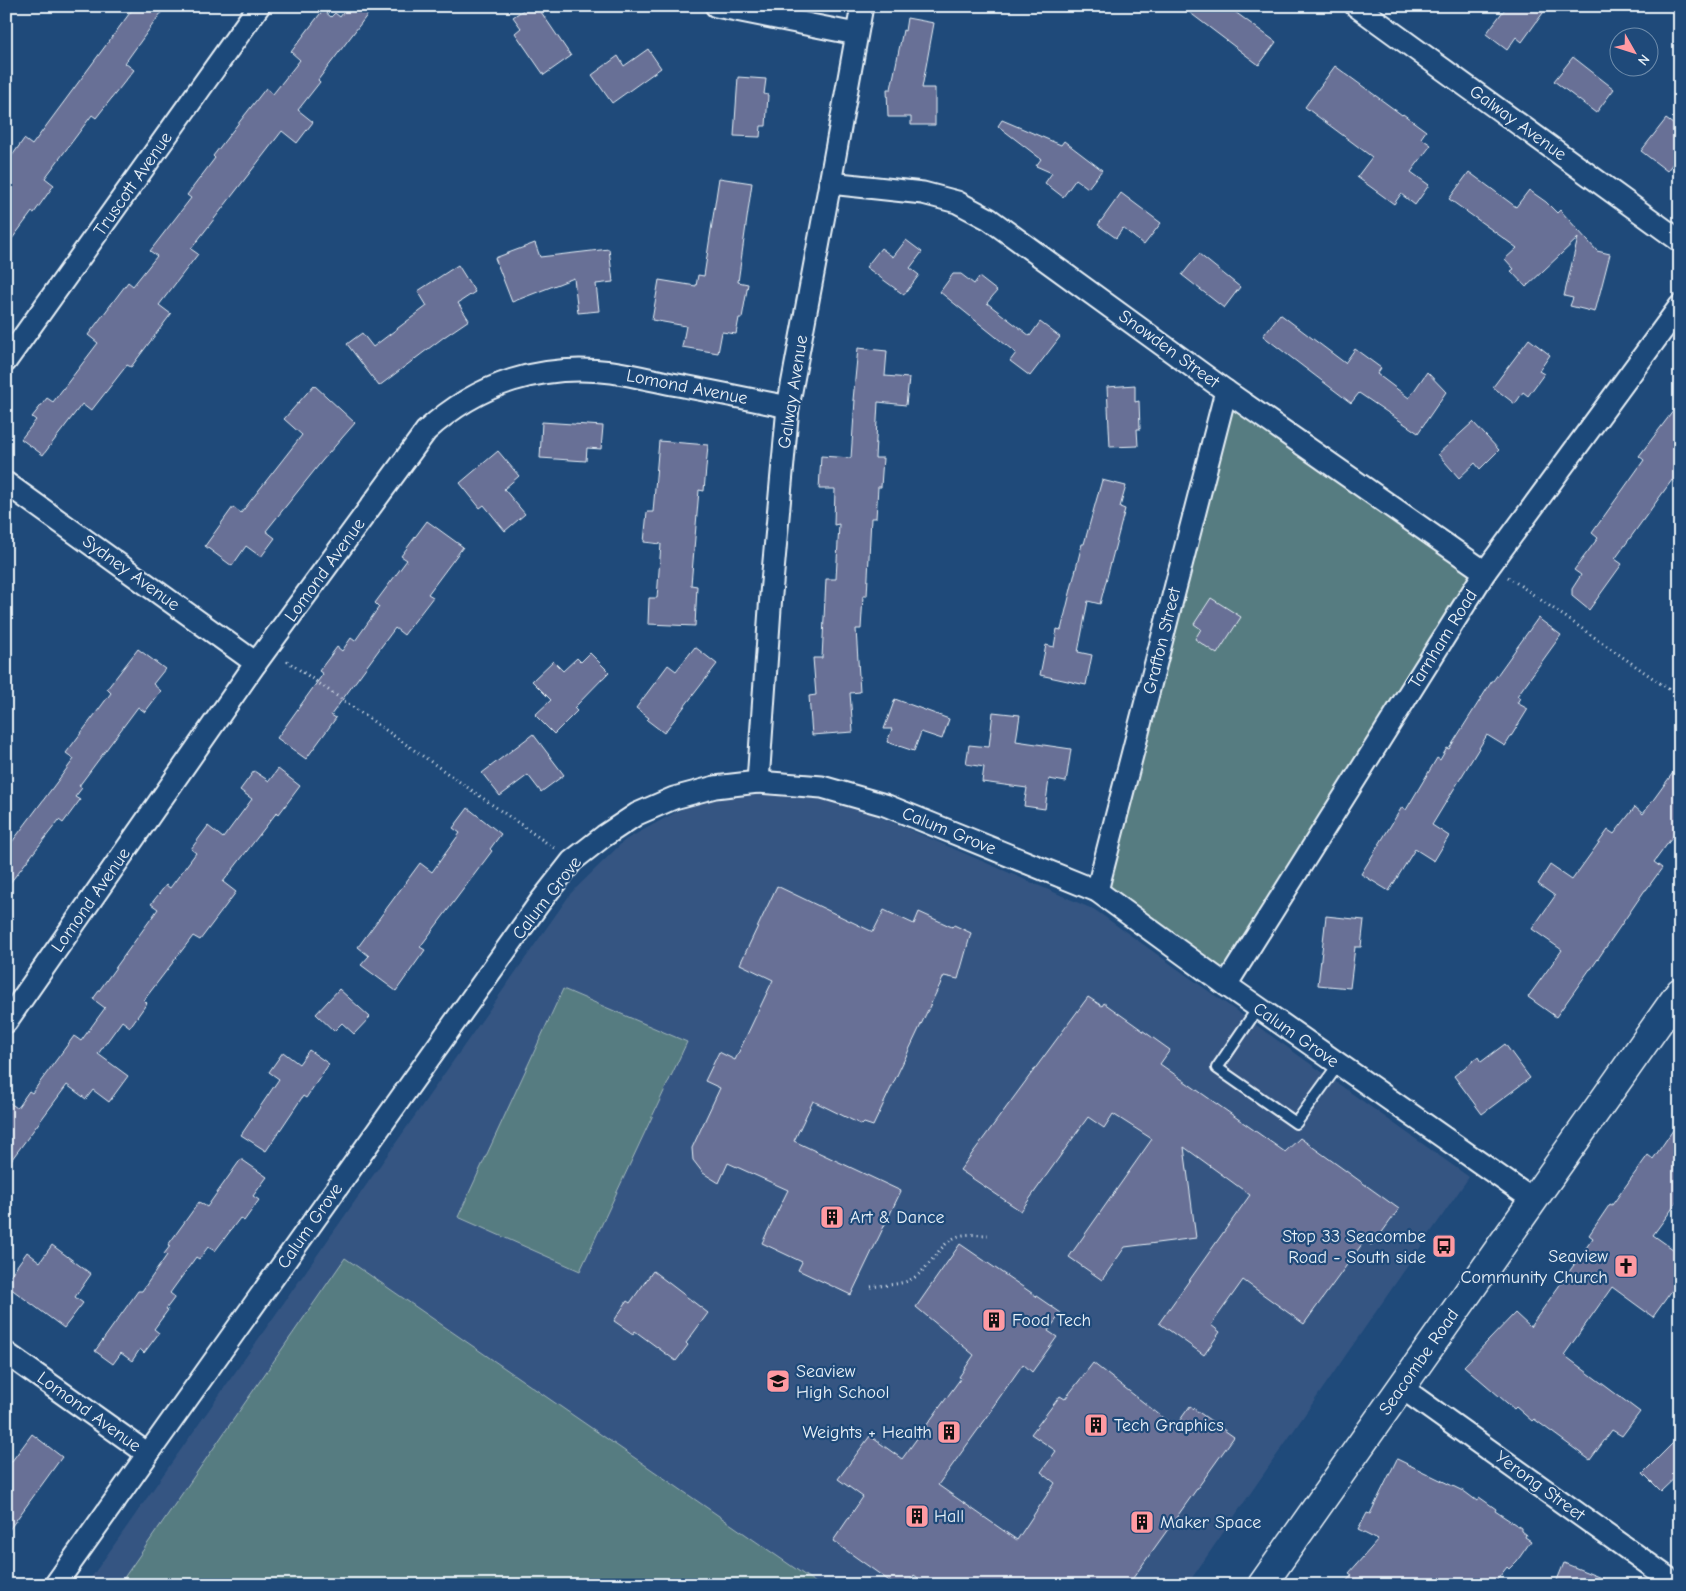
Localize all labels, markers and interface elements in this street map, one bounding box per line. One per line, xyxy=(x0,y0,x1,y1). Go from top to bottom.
north arrow xyxy=(1608,28,1658,78)
text: N xyxy=(1634,51,1653,69)
street label: Galway Avenue xyxy=(1465,81,1571,165)
street label: Truscott Avenue xyxy=(89,128,177,240)
street label: Snowden Street xyxy=(1115,305,1224,393)
street label: Galway Avenue xyxy=(774,334,812,450)
street label: Lomond Avenue xyxy=(625,365,749,409)
street label: Lomond Avenue xyxy=(280,514,370,626)
street label: Sydney Avenue xyxy=(78,531,184,615)
street label: Grafton Street xyxy=(1139,585,1186,697)
street label: Tarnham Road xyxy=(1404,586,1482,692)
street label: Calum Grove xyxy=(899,803,999,859)
street label: Lomond Avenue xyxy=(47,844,135,956)
street label: Calum Grove xyxy=(508,852,586,944)
street label: Calum Grove xyxy=(1249,998,1343,1072)
street label: Calum Grove xyxy=(273,1179,347,1273)
building icon: Art & Dance xyxy=(819,1204,845,1230)
place label: Art & Dance xyxy=(850,1207,945,1228)
place label: Stop 33 Seacombe Road - South side xyxy=(1282,1226,1426,1268)
bus stop icon: Stop 33 Seacombe Road - South side xyxy=(1431,1233,1457,1259)
place label: Seaview Community Church xyxy=(1460,1246,1608,1288)
church icon: Seaview Community Church xyxy=(1613,1253,1639,1279)
street label: Seacombe Road xyxy=(1375,1305,1463,1419)
building icon: Food Tech xyxy=(981,1307,1007,1333)
place label: Food Tech xyxy=(1012,1310,1091,1331)
place label: Seaview High School xyxy=(796,1361,890,1403)
street label: Lomond Avenue xyxy=(33,1367,145,1457)
school or university icon: Seaview High School xyxy=(765,1368,791,1394)
building icon: Tech Graphics xyxy=(1083,1412,1109,1438)
place label: Tech Graphics xyxy=(1114,1415,1224,1436)
building icon: Weights + Health xyxy=(936,1419,962,1445)
place label: Weights + Health xyxy=(803,1422,932,1443)
street label: Yerong Street xyxy=(1491,1446,1590,1526)
building icon: Hall xyxy=(904,1503,930,1529)
place label: Hall xyxy=(934,1506,964,1527)
building icon: Maker Space xyxy=(1129,1509,1155,1535)
place label: Maker Space xyxy=(1160,1512,1261,1533)

